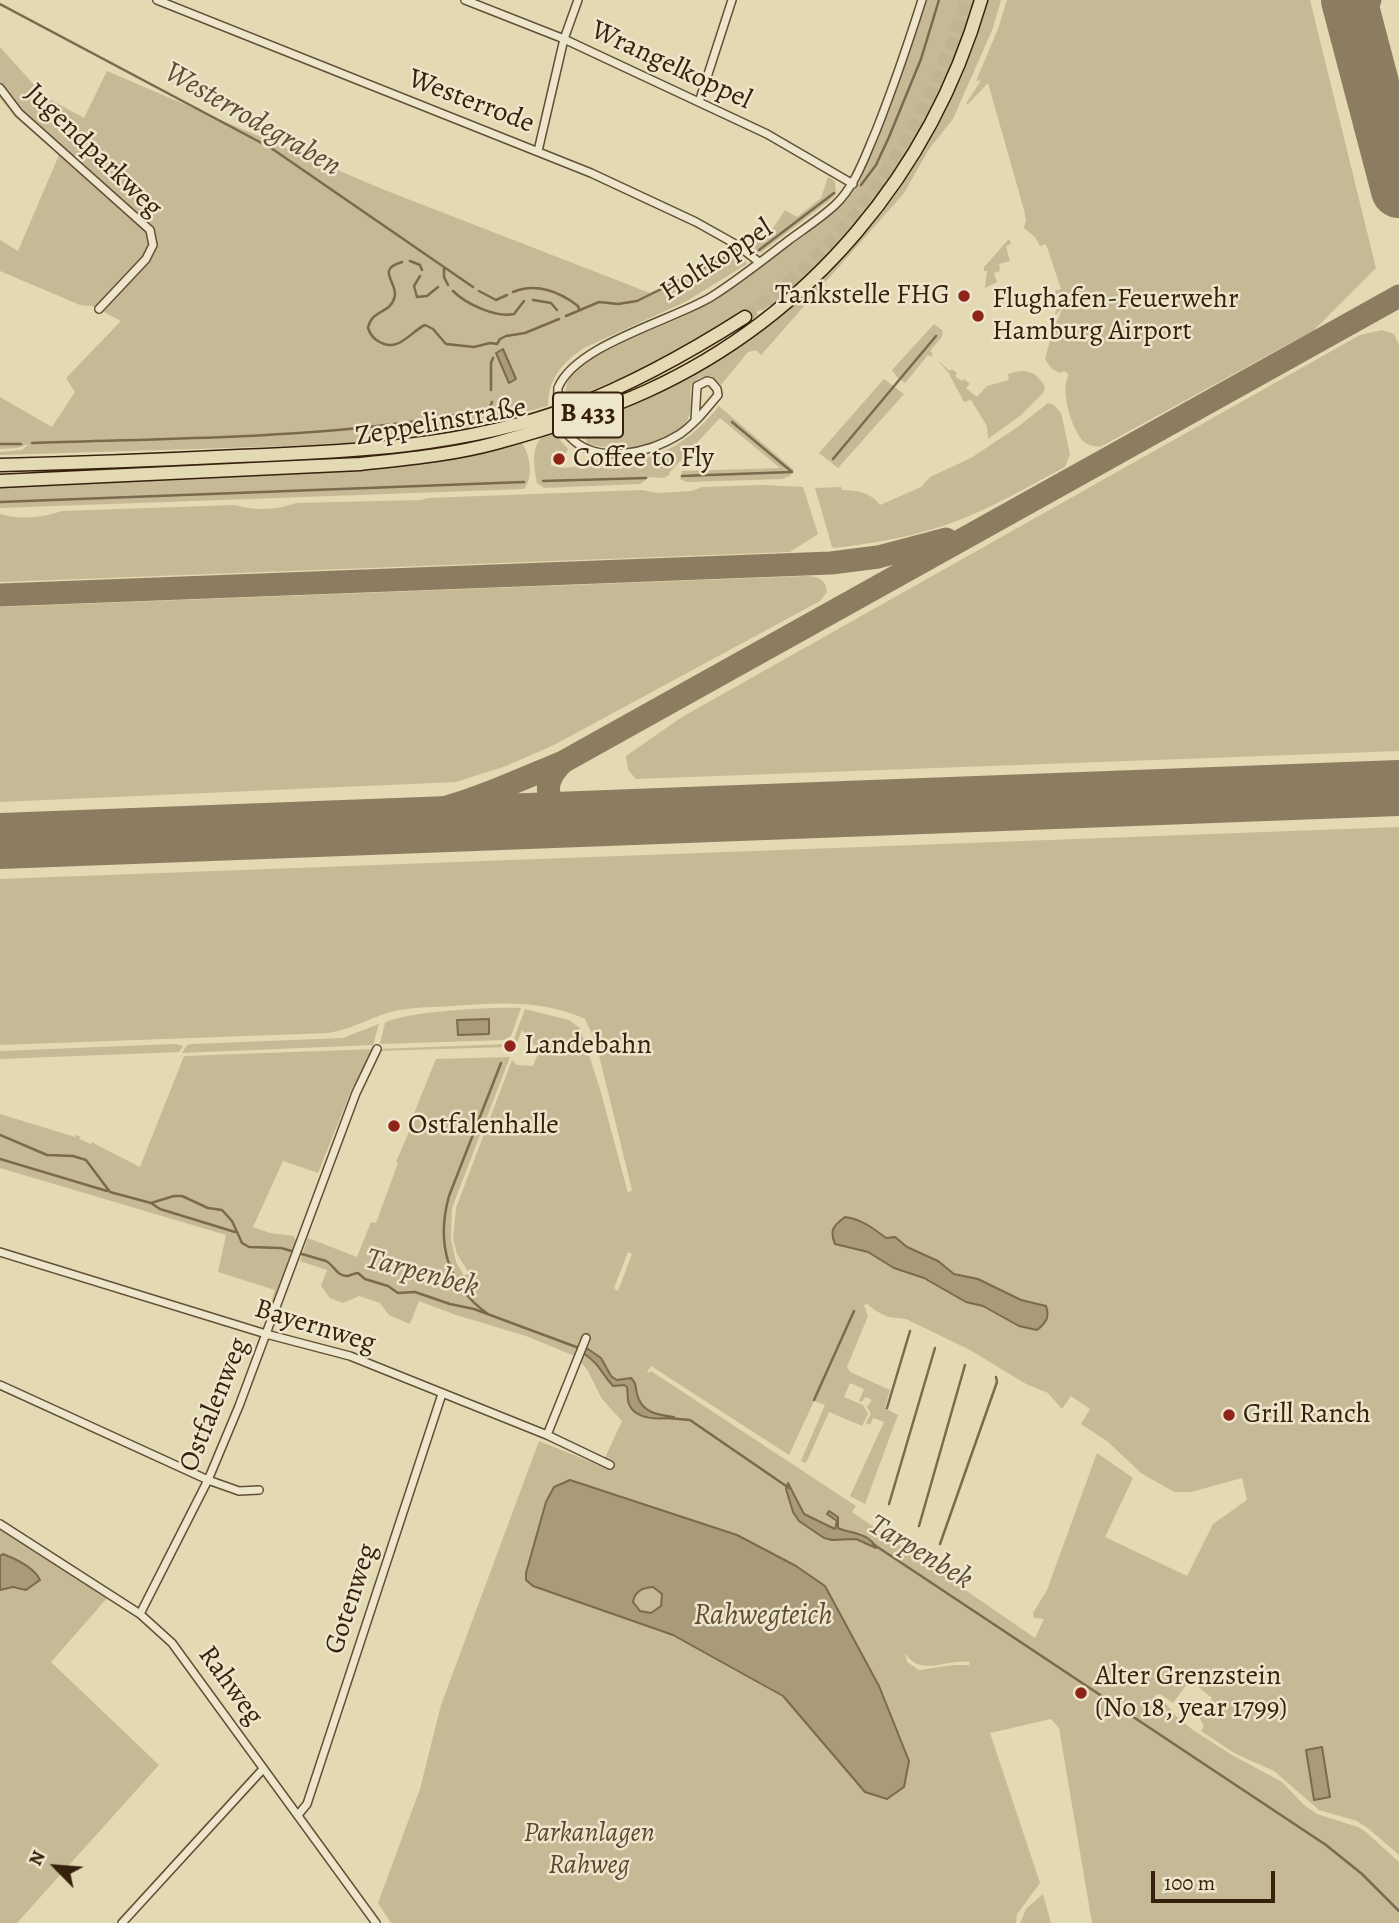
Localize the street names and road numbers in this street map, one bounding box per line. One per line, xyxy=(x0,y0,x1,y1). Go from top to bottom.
street label: Wrangelkoppel xyxy=(585,14,757,118)
street label: Westerrode xyxy=(403,63,539,141)
street label: Jugendparkweg xyxy=(17,77,169,225)
street label: Holtkoppel xyxy=(655,212,779,310)
street label: Zeppelinstraße xyxy=(353,391,529,455)
road number: B 433 xyxy=(553,392,623,438)
street label: Bayernweg xyxy=(250,1293,380,1361)
street label: Ostfalenweg xyxy=(173,1333,257,1477)
street label: Gotenweg xyxy=(318,1539,386,1659)
street label: Rahweg xyxy=(190,1640,270,1732)

